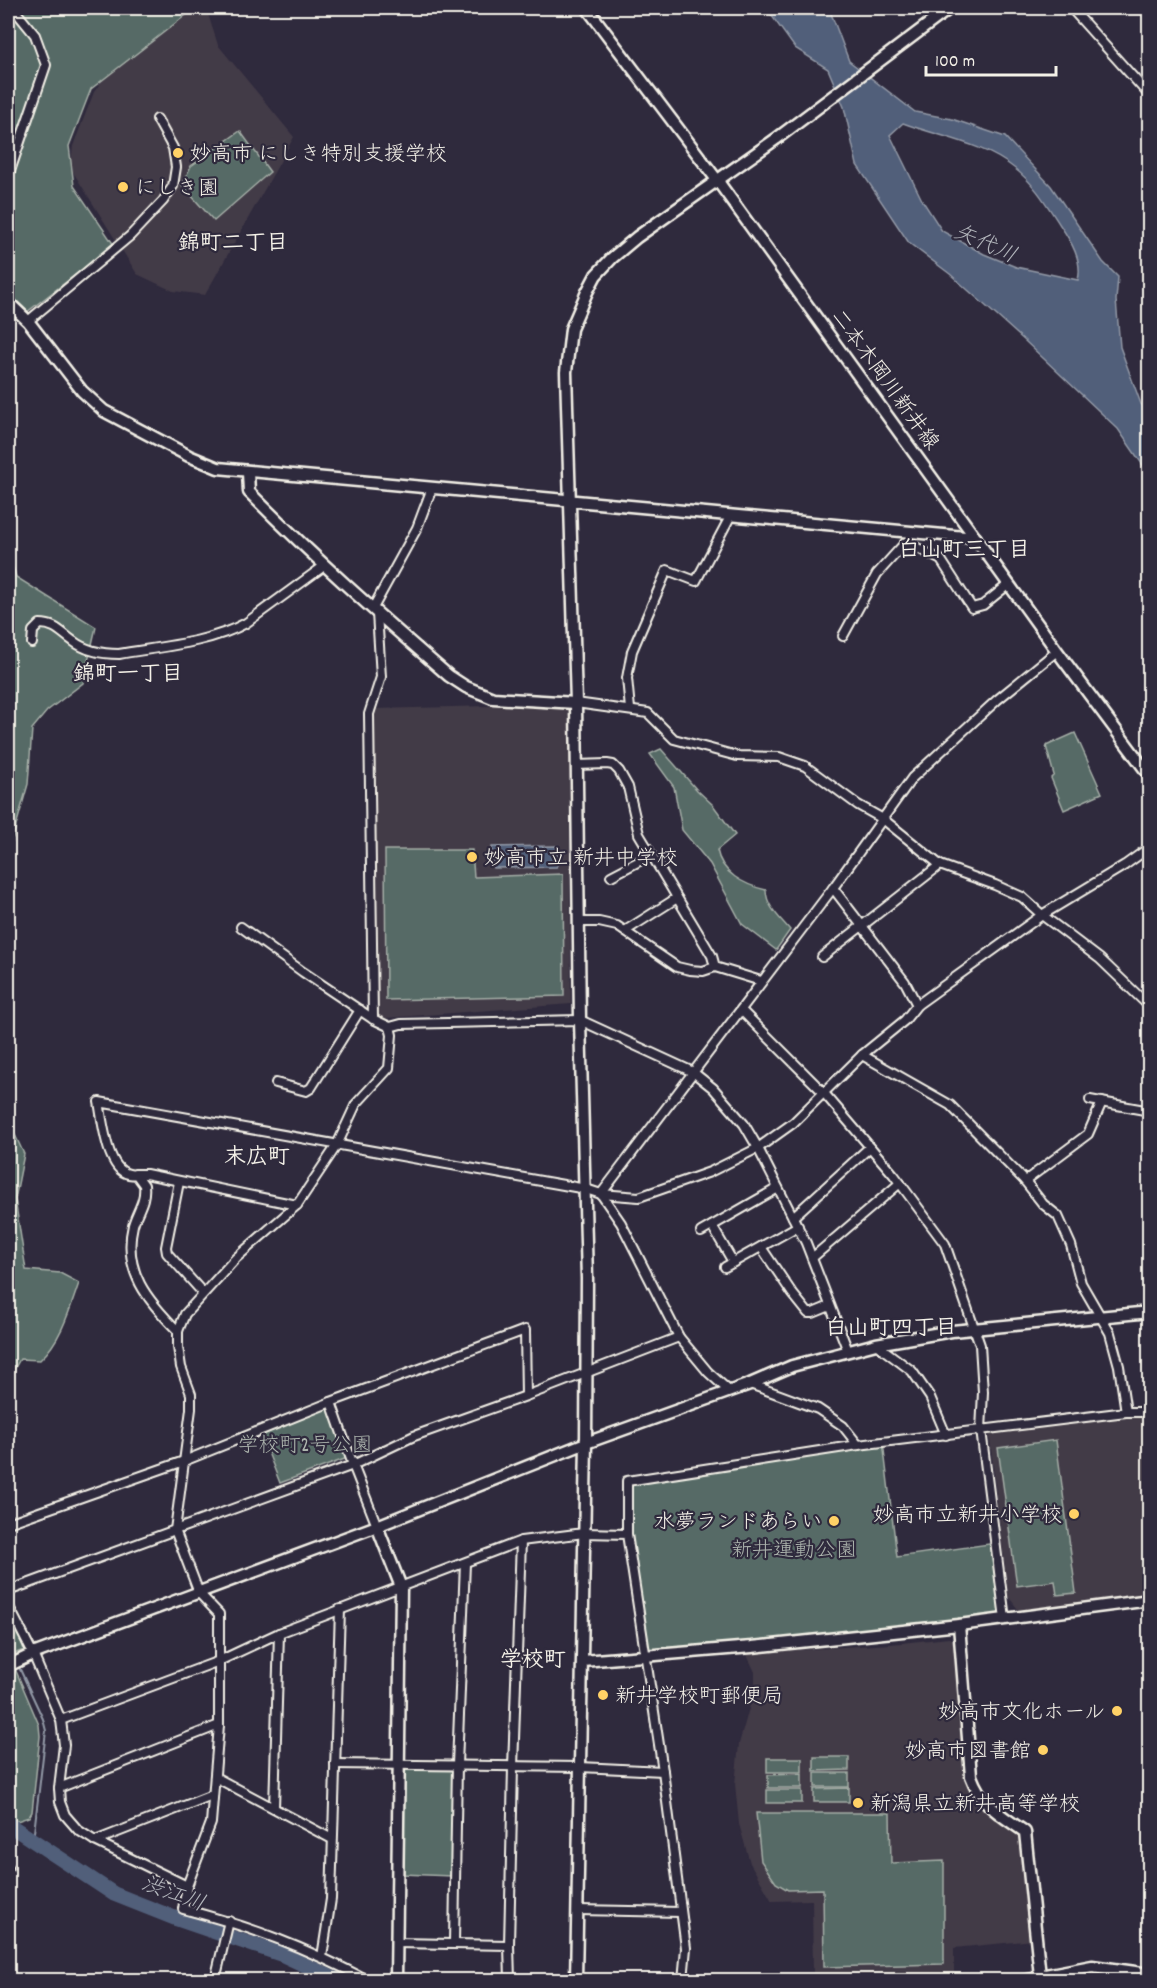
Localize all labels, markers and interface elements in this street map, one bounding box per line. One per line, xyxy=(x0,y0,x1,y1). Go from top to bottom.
scale bar xyxy=(926,39,1056,77)
text: 100 m xyxy=(935,50,975,75)
place label: 妙高市 にしき特別支援学校 xyxy=(190,141,447,171)
marker: 妙高市 にしき特別支援学校 xyxy=(171,146,185,160)
place label: にしき園 xyxy=(135,175,219,205)
marker: にしき園 xyxy=(116,180,130,194)
water label: 矢代川 xyxy=(948,218,1021,273)
district label: 錦町二丁目 xyxy=(178,229,288,260)
street label: 二本木岡川新井線 xyxy=(822,304,945,458)
district label: 白山町三丁目 xyxy=(898,536,1030,567)
district label: 錦町一丁目 xyxy=(73,660,183,691)
place label: 妙高市立 新井中学校 xyxy=(484,845,678,875)
marker: 妙高市立 新井中学校 xyxy=(465,850,479,864)
district label: 末広町 xyxy=(224,1143,290,1174)
district label: 白山町四丁目 xyxy=(825,1314,957,1345)
park label: 学校町2号公園 xyxy=(237,1432,373,1462)
place label: 妙高市立新井小学校 xyxy=(873,1502,1062,1532)
marker: 妙高市立新井小学校 xyxy=(1067,1507,1081,1521)
place label: 水夢ランドあらい xyxy=(654,1509,822,1539)
marker: 水夢ランドあらい xyxy=(827,1514,841,1528)
park label: 新井運動公園 xyxy=(731,1537,857,1567)
district label: 学校町 xyxy=(500,1646,566,1677)
place label: 新井学校町郵便局 xyxy=(615,1683,783,1713)
marker: 新井学校町郵便局 xyxy=(596,1688,610,1702)
place label: 妙高市文化ホール xyxy=(938,1699,1105,1729)
marker: 妙高市文化ホール xyxy=(1110,1704,1124,1718)
place label: 妙高市図書館 xyxy=(905,1738,1031,1768)
marker: 妙高市図書館 xyxy=(1036,1743,1050,1757)
place label: 新潟県立新井高等学校 xyxy=(870,1791,1080,1821)
marker: 新潟県立新井高等学校 xyxy=(851,1796,865,1810)
water label: 渋江川 xyxy=(136,1869,209,1921)

